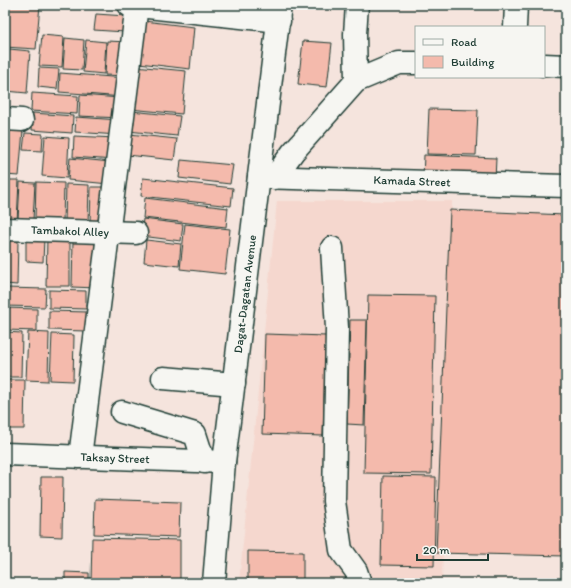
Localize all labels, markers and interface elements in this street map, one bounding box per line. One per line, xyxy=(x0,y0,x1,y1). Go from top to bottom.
legend xyxy=(415,26,545,78)
text: Road xyxy=(451,35,477,49)
text: Building xyxy=(451,55,495,69)
street label: Kamada Street xyxy=(373,173,451,189)
street label: Tambakol Alley xyxy=(31,223,110,239)
street label: Dagat-Dagatan Avenue xyxy=(231,234,259,354)
street label: Taksay Street xyxy=(80,450,150,466)
scale bar xyxy=(417,536,488,562)
text: 20 m xyxy=(423,543,450,557)

